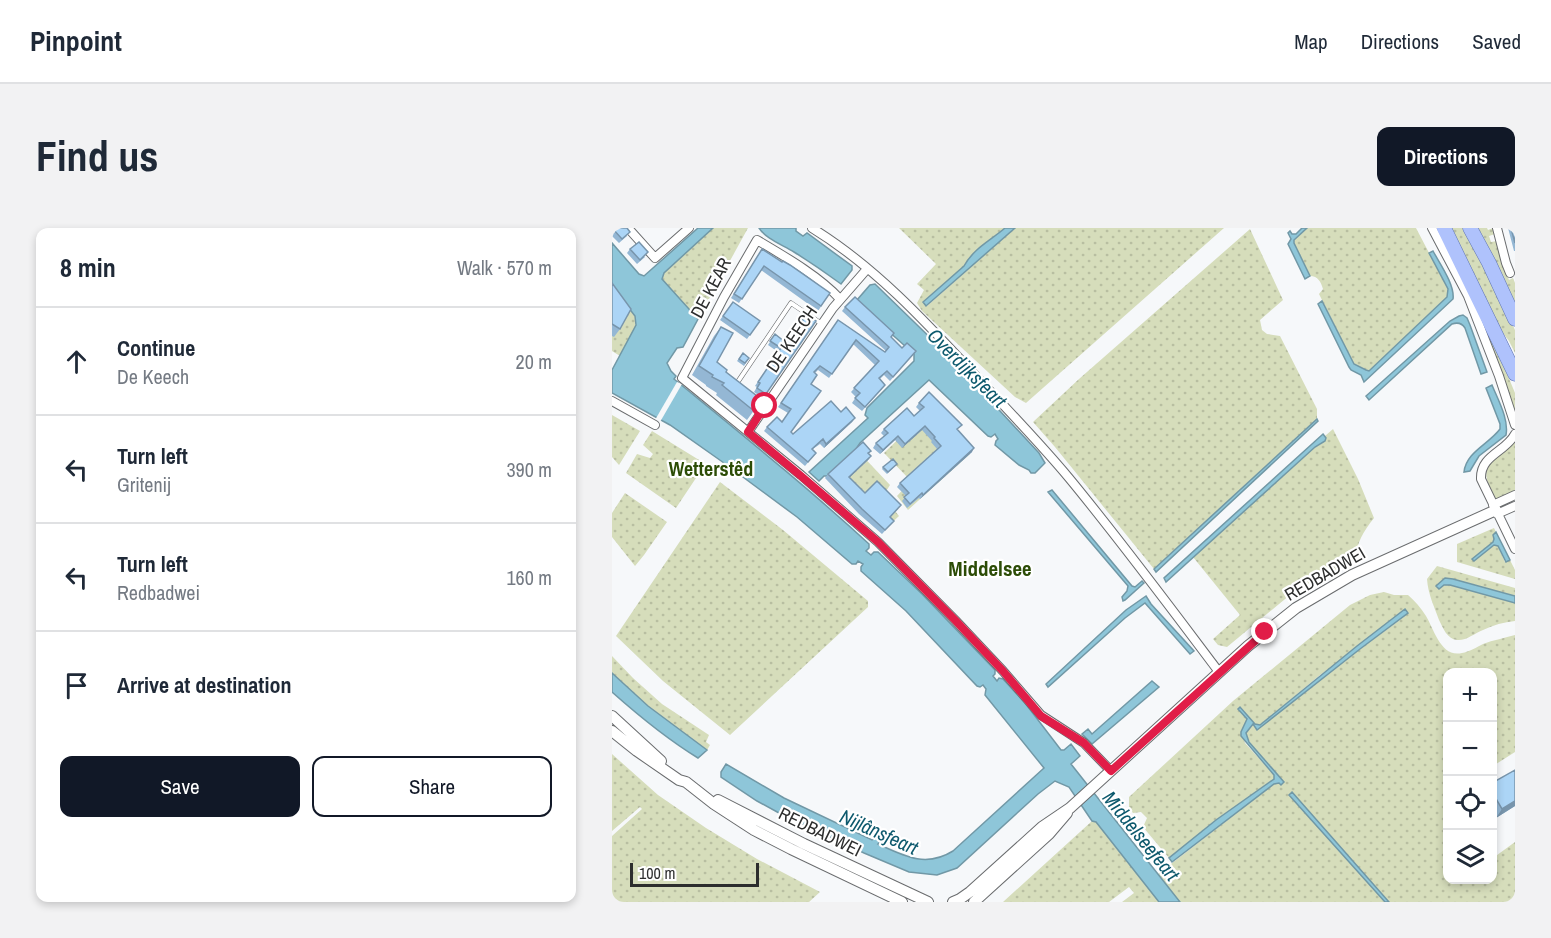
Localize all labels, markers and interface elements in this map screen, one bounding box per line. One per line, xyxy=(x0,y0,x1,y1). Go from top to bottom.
text: Pinpoint xyxy=(30,22,122,60)
text: Map xyxy=(1294,27,1328,56)
text: Directions xyxy=(1361,27,1439,56)
text: Saved xyxy=(1472,27,1521,56)
button: Directions xyxy=(1377,127,1515,186)
text: Find us xyxy=(36,128,158,184)
text: 8 min xyxy=(60,250,116,285)
street label: DE KEAR xyxy=(684,253,737,322)
text: Walk · 570 m xyxy=(457,254,552,281)
street label: DE KEECH xyxy=(760,300,823,377)
water label: Overdijksfeart xyxy=(922,322,1013,414)
text: Continue xyxy=(117,333,195,363)
icon: ahead xyxy=(60,345,93,378)
text: 20 m xyxy=(516,348,552,375)
text: De Keech xyxy=(117,363,189,390)
route start xyxy=(751,392,777,418)
text: Turn left xyxy=(117,441,188,471)
icon: left xyxy=(60,453,93,486)
district label: Wetterstêd xyxy=(669,455,753,482)
text: 390 m xyxy=(506,456,552,483)
text: Gritenij xyxy=(117,471,171,498)
street label: REDBADWEI xyxy=(1280,540,1370,607)
text: Turn left xyxy=(117,549,188,579)
district label: Middelsee xyxy=(948,554,1032,583)
icon: left xyxy=(60,561,93,594)
text: 160 m xyxy=(506,564,552,591)
text: Redbadwei xyxy=(117,579,200,606)
route end xyxy=(1251,618,1277,644)
map controls xyxy=(1443,668,1497,884)
button: + xyxy=(1443,668,1497,722)
icon: arrive xyxy=(60,669,93,702)
text: Arrive at destination xyxy=(117,670,291,700)
button: − xyxy=(1443,722,1497,776)
button: Save xyxy=(60,756,300,817)
button: Share xyxy=(312,756,552,817)
button: locate xyxy=(1443,776,1497,830)
water label: Middelseefeart xyxy=(1097,785,1186,887)
street label: REDBADWEI xyxy=(775,801,866,862)
water label: Nijlânsfeart xyxy=(836,802,923,861)
button: layers xyxy=(1443,830,1497,884)
scale bar xyxy=(630,860,759,888)
text: 100 m xyxy=(639,862,675,884)

